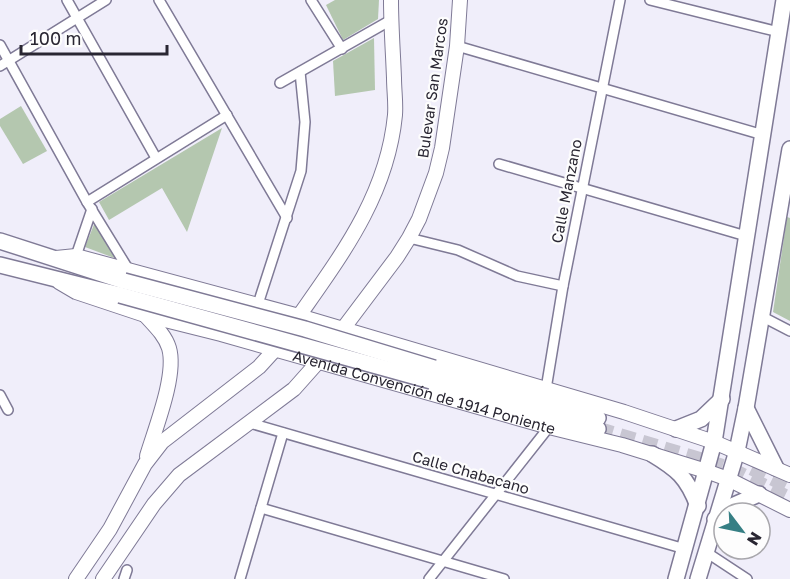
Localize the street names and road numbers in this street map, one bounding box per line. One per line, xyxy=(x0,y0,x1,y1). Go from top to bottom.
street label: Bulevar San Marcos xyxy=(413,17,451,159)
street label: Calle Manzano xyxy=(547,137,585,245)
street label: Avenida Convención de 1914 Poniente xyxy=(291,346,557,437)
street label: Calle Chabacano xyxy=(410,447,532,497)

